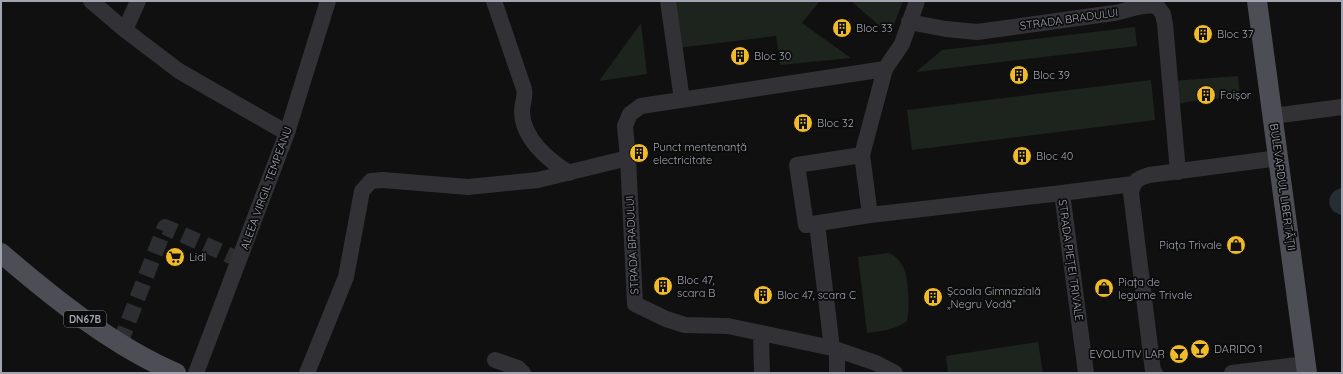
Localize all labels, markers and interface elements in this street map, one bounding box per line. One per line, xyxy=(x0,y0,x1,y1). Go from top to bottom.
street label: STRADA BRADULUI xyxy=(1019,5,1119,33)
building icon: Bloc 33 xyxy=(831,17,853,39)
place label: Bloc 33 xyxy=(856,21,893,35)
building icon: Bloc 37 xyxy=(1192,23,1214,45)
place label: Bloc 37 xyxy=(1217,27,1254,41)
building icon: Bloc 30 xyxy=(729,45,751,67)
place label: Bloc 30 xyxy=(754,49,791,63)
building icon: Bloc 39 xyxy=(1008,64,1030,86)
place label: Bloc 39 xyxy=(1033,68,1070,82)
building icon: Foișor xyxy=(1195,84,1217,106)
place label: Foișor xyxy=(1220,88,1252,102)
building icon: Bloc 32 xyxy=(792,112,814,134)
place label: Bloc 32 xyxy=(817,116,854,130)
street label: BULEVARDUL LIBERTĂȚII xyxy=(1267,123,1299,251)
street label: ALEEA VIRGIL TEMPEANU xyxy=(237,125,295,251)
place label: Punct mentenanță electricitate xyxy=(653,140,747,167)
building icon: Punct mentenanță electricitate xyxy=(628,142,650,164)
building icon: Bloc 40 xyxy=(1011,145,1033,167)
place label: Bloc 40 xyxy=(1036,149,1073,163)
street label: STRADA BRADULUI xyxy=(622,195,642,295)
street label: STRADA PIEȚEI TRIVALE xyxy=(1056,198,1086,322)
shop icon: Piața Trivale xyxy=(1225,234,1247,256)
place label: Piața Trivale xyxy=(1159,238,1222,252)
supermarket icon: Lidl xyxy=(164,246,186,268)
place label: Lidl xyxy=(189,250,206,264)
place label: Bloc 47, scara B xyxy=(677,273,715,300)
building icon: Bloc 47, scara B xyxy=(652,275,674,297)
place label: Piața de legume Trivale xyxy=(1118,275,1193,302)
shop icon: Piața de legume Trivale xyxy=(1093,277,1115,299)
building icon: Bloc 47, scara C xyxy=(752,284,774,306)
place label: Școala Gimnazială „Negru Vodă” xyxy=(947,284,1041,311)
building icon: Școala Gimnazială „Negru Vodă” xyxy=(922,286,944,308)
place label: Bloc 47, scara C xyxy=(777,288,856,302)
road number: DN67B xyxy=(64,311,106,327)
bar icon: DARIDO 1 xyxy=(1189,338,1211,360)
place label: DARIDO 1 xyxy=(1214,342,1263,356)
bar icon: EVOLUTIV LAR xyxy=(1168,343,1190,365)
place label: EVOLUTIV LAR xyxy=(1090,347,1165,361)

